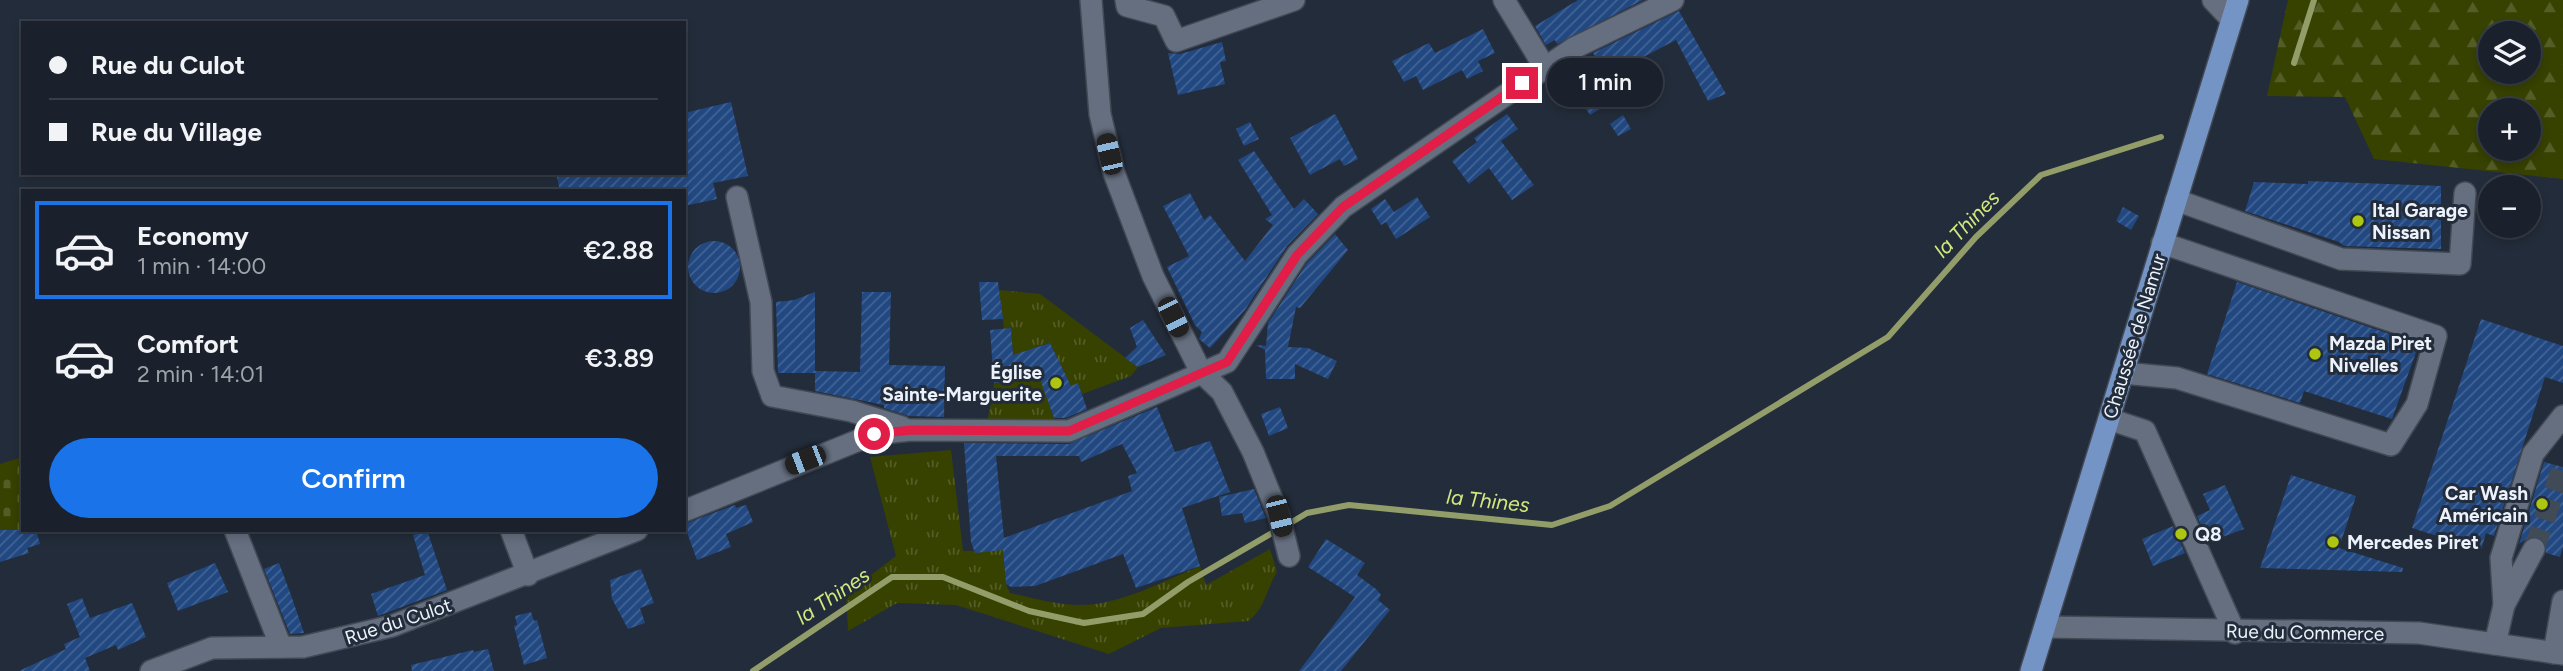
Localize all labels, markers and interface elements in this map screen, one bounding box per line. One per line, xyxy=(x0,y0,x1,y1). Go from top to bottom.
map controls xyxy=(2478,21,2541,238)
button: layers xyxy=(2478,21,2541,84)
text: Rue du Culot xyxy=(91,49,245,81)
callout: 1 min xyxy=(1546,58,1662,108)
route end xyxy=(1506,67,1538,99)
text: 1 min xyxy=(1578,68,1632,96)
button: + xyxy=(2478,98,2541,161)
text: Rue du Village xyxy=(91,116,262,148)
car xyxy=(1095,131,1124,177)
button: − xyxy=(2478,175,2541,238)
water label: la Thines xyxy=(1929,185,2005,262)
place label: Ital Garage Nissan xyxy=(2372,199,2468,244)
marker: Ital Garage Nissan xyxy=(2350,213,2366,229)
icon: car xyxy=(53,219,116,282)
text: Economy xyxy=(137,220,249,252)
text: €2.88 xyxy=(584,234,654,266)
street label: Chaussée de Namur xyxy=(2098,250,2171,422)
text: 1 min · 14:00 xyxy=(137,252,266,280)
car xyxy=(1155,294,1192,340)
icon: car xyxy=(53,327,116,390)
text: Comfort xyxy=(137,328,239,360)
place label: Mazda Piret Nivelles xyxy=(2329,332,2433,377)
text: €3.89 xyxy=(585,342,654,374)
marker: Mazda Piret Nivelles xyxy=(2307,346,2323,362)
text: 2 min · 14:01 xyxy=(137,360,264,388)
place label: Église Sainte-Marguerite xyxy=(882,361,1042,406)
marker: Église Sainte-Marguerite xyxy=(1048,375,1064,391)
route start xyxy=(858,418,890,450)
button: Confirm xyxy=(49,438,658,518)
car xyxy=(782,443,829,477)
place label: Car Wash Américain xyxy=(2439,482,2528,527)
water label: la Thines xyxy=(1445,484,1531,517)
car xyxy=(1264,493,1295,539)
marker: Car Wash Américain xyxy=(2534,496,2550,512)
place label: Q8 xyxy=(2195,523,2222,546)
marker: Q8 xyxy=(2173,526,2189,542)
place label: Mercedes Piret xyxy=(2347,531,2479,554)
marker: Mercedes Piret xyxy=(2325,534,2341,550)
water label: la Thines xyxy=(791,562,874,629)
street label: Rue du Culot xyxy=(342,593,454,650)
street label: Rue du Commerce xyxy=(2226,620,2384,645)

